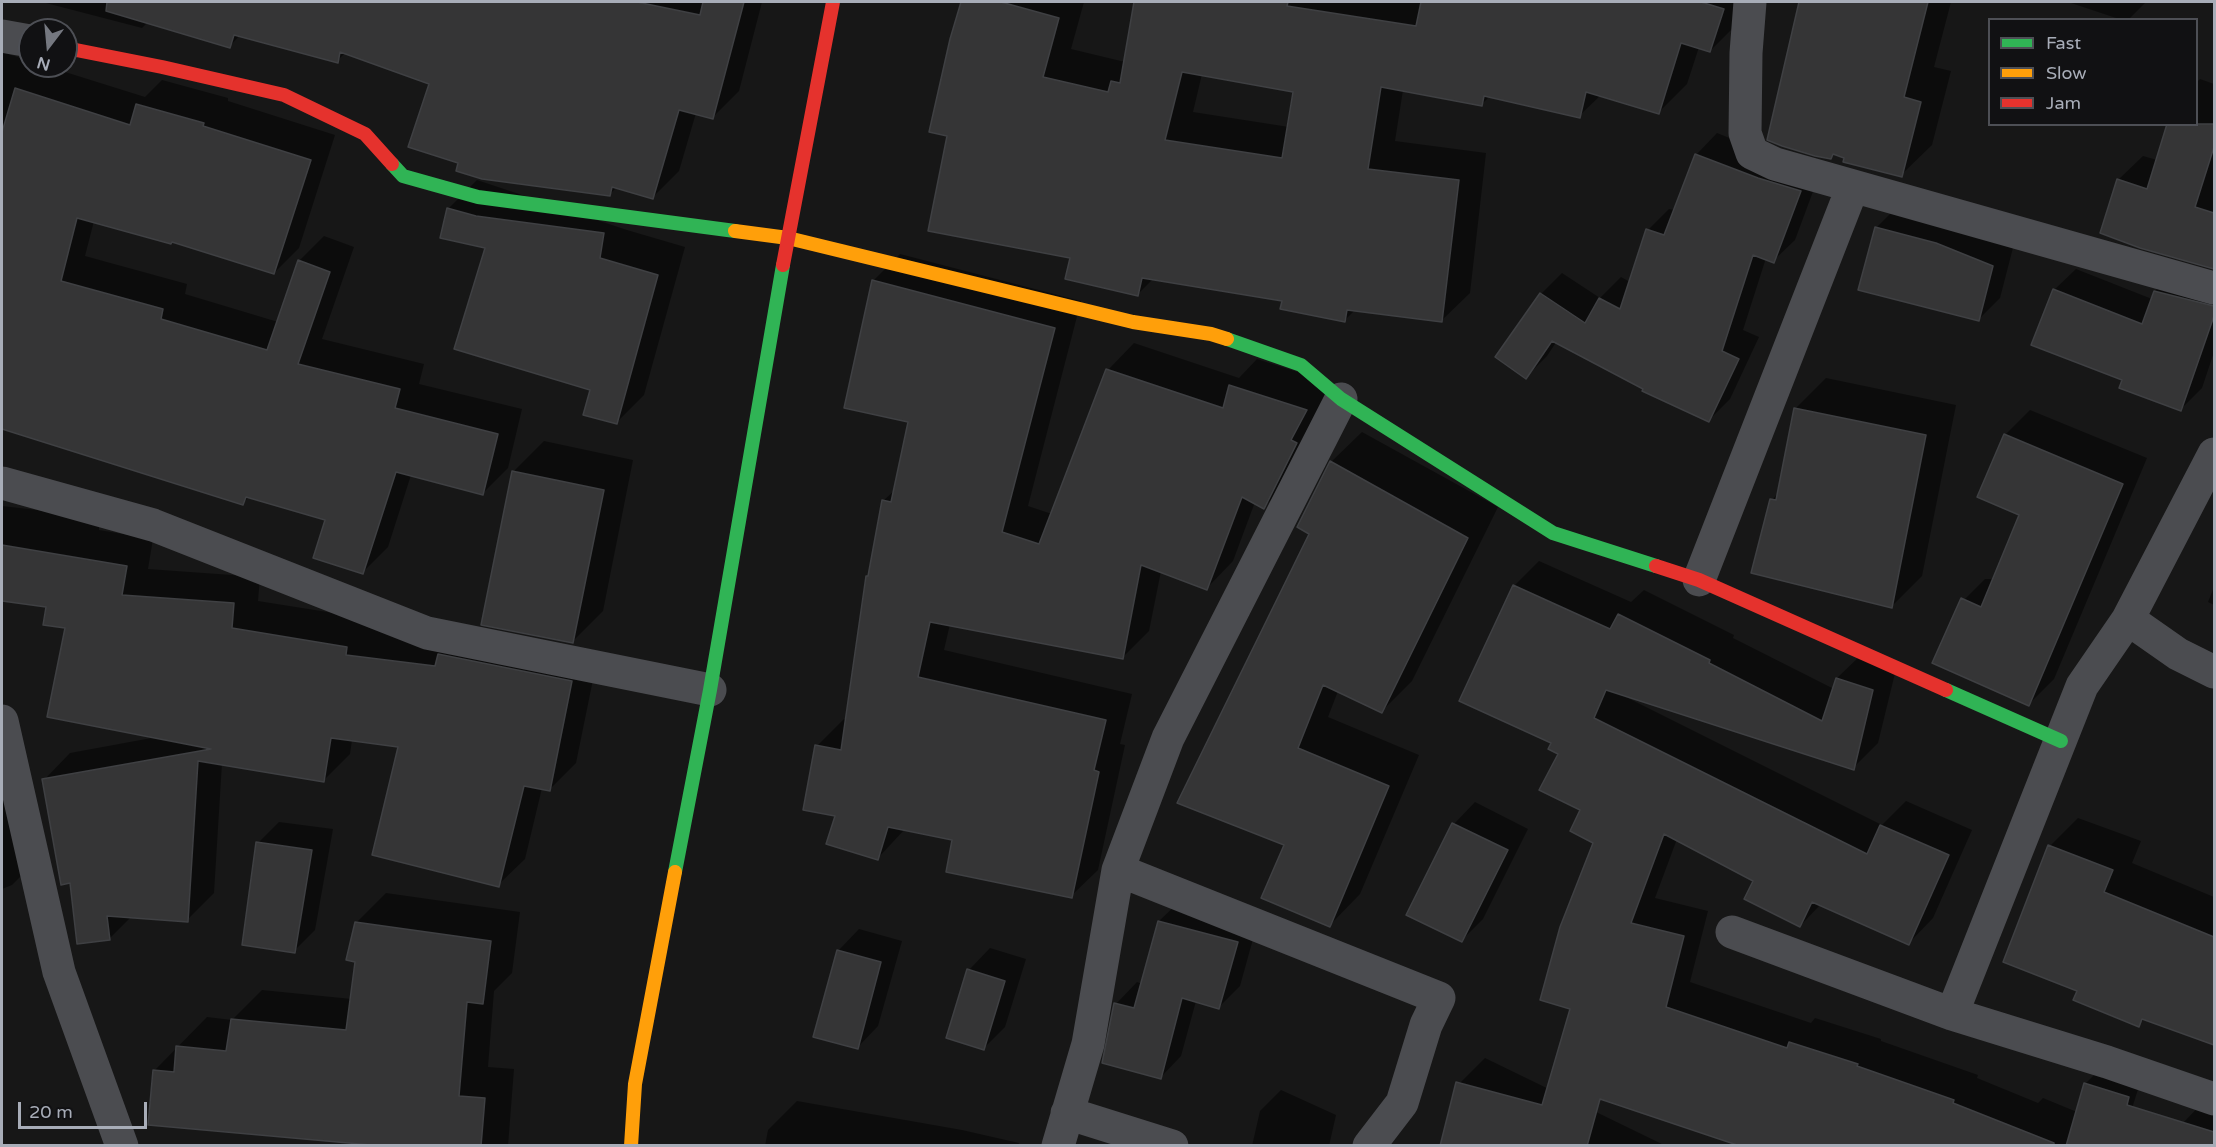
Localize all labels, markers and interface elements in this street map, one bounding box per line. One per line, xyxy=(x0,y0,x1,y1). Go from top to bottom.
north arrow xyxy=(18,18,78,78)
legend xyxy=(1988,18,2198,126)
text: Fast xyxy=(2046,32,2081,54)
text: N xyxy=(35,52,53,75)
text: Slow xyxy=(2046,62,2087,84)
text: Jam xyxy=(2046,92,2081,114)
scale bar xyxy=(21,1090,150,1128)
text: 20 m xyxy=(29,1101,73,1123)

